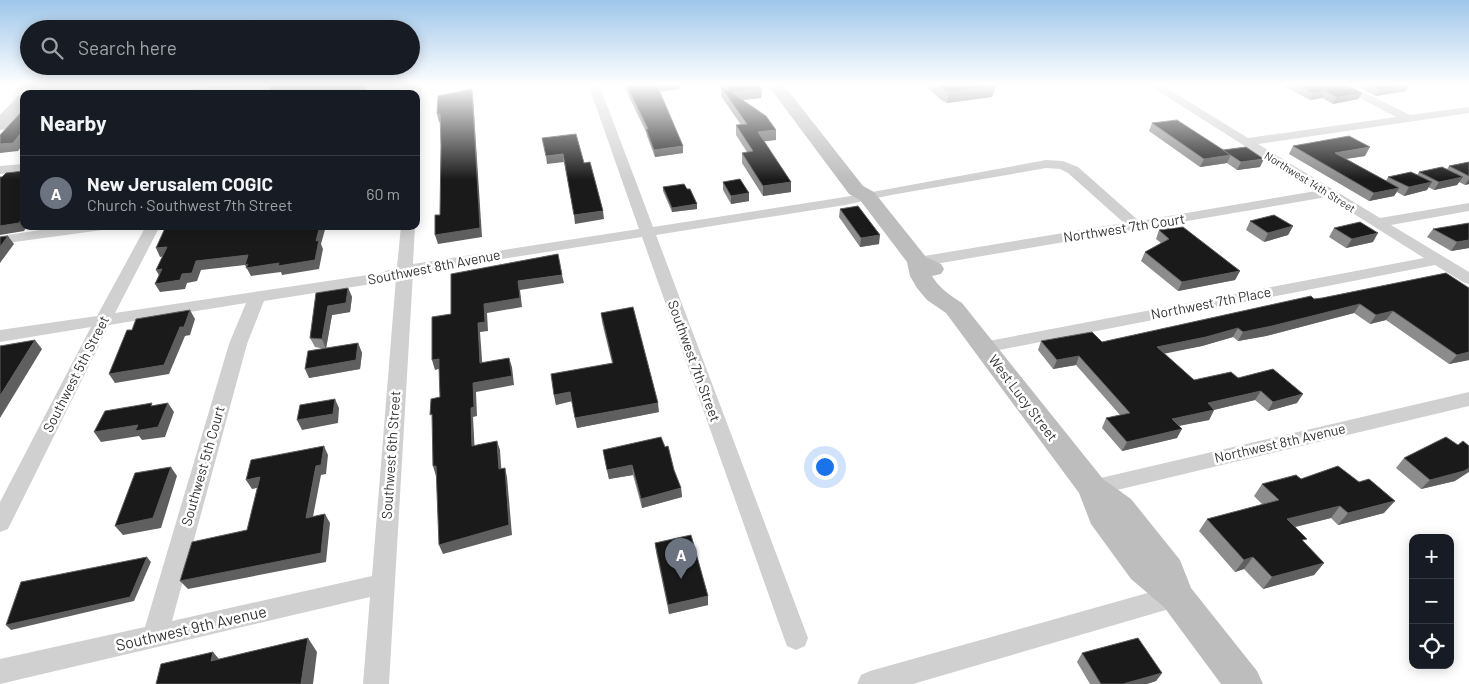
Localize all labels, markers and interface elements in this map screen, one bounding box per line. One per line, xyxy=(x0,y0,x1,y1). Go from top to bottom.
search box xyxy=(20,20,420,75)
icon: search xyxy=(38,34,66,62)
text: Search here xyxy=(78,36,177,59)
text: Nearby xyxy=(40,110,106,135)
street label: Northwest 14th Street xyxy=(1263,148,1358,215)
text: New Jerusalem COGIC xyxy=(87,172,273,195)
text: A xyxy=(51,184,61,203)
text: 60 m xyxy=(366,184,400,203)
text: Church · Southwest 7th Street xyxy=(87,195,293,214)
street label: Northwest 7th Court xyxy=(1062,210,1186,246)
street label: Southwest 8th Avenue xyxy=(366,245,502,288)
street label: Northwest 7th Place xyxy=(1149,283,1272,323)
street label: Southwest 7th Street xyxy=(665,298,724,424)
street label: Southwest 5th Street xyxy=(39,313,112,435)
street label: West Lucy Street xyxy=(985,351,1061,444)
street label: Southwest 6th Street xyxy=(378,390,403,520)
street label: Southwest 5th Court xyxy=(177,404,228,528)
street label: Northwest 8th Avenue xyxy=(1213,419,1347,466)
your location xyxy=(812,454,838,480)
map controls xyxy=(1409,534,1454,669)
button: + xyxy=(1409,534,1454,579)
pin: A xyxy=(665,538,697,579)
button: − xyxy=(1409,579,1454,624)
street label: Southwest 9th Avenue xyxy=(114,601,268,654)
button: locate xyxy=(1409,624,1454,669)

